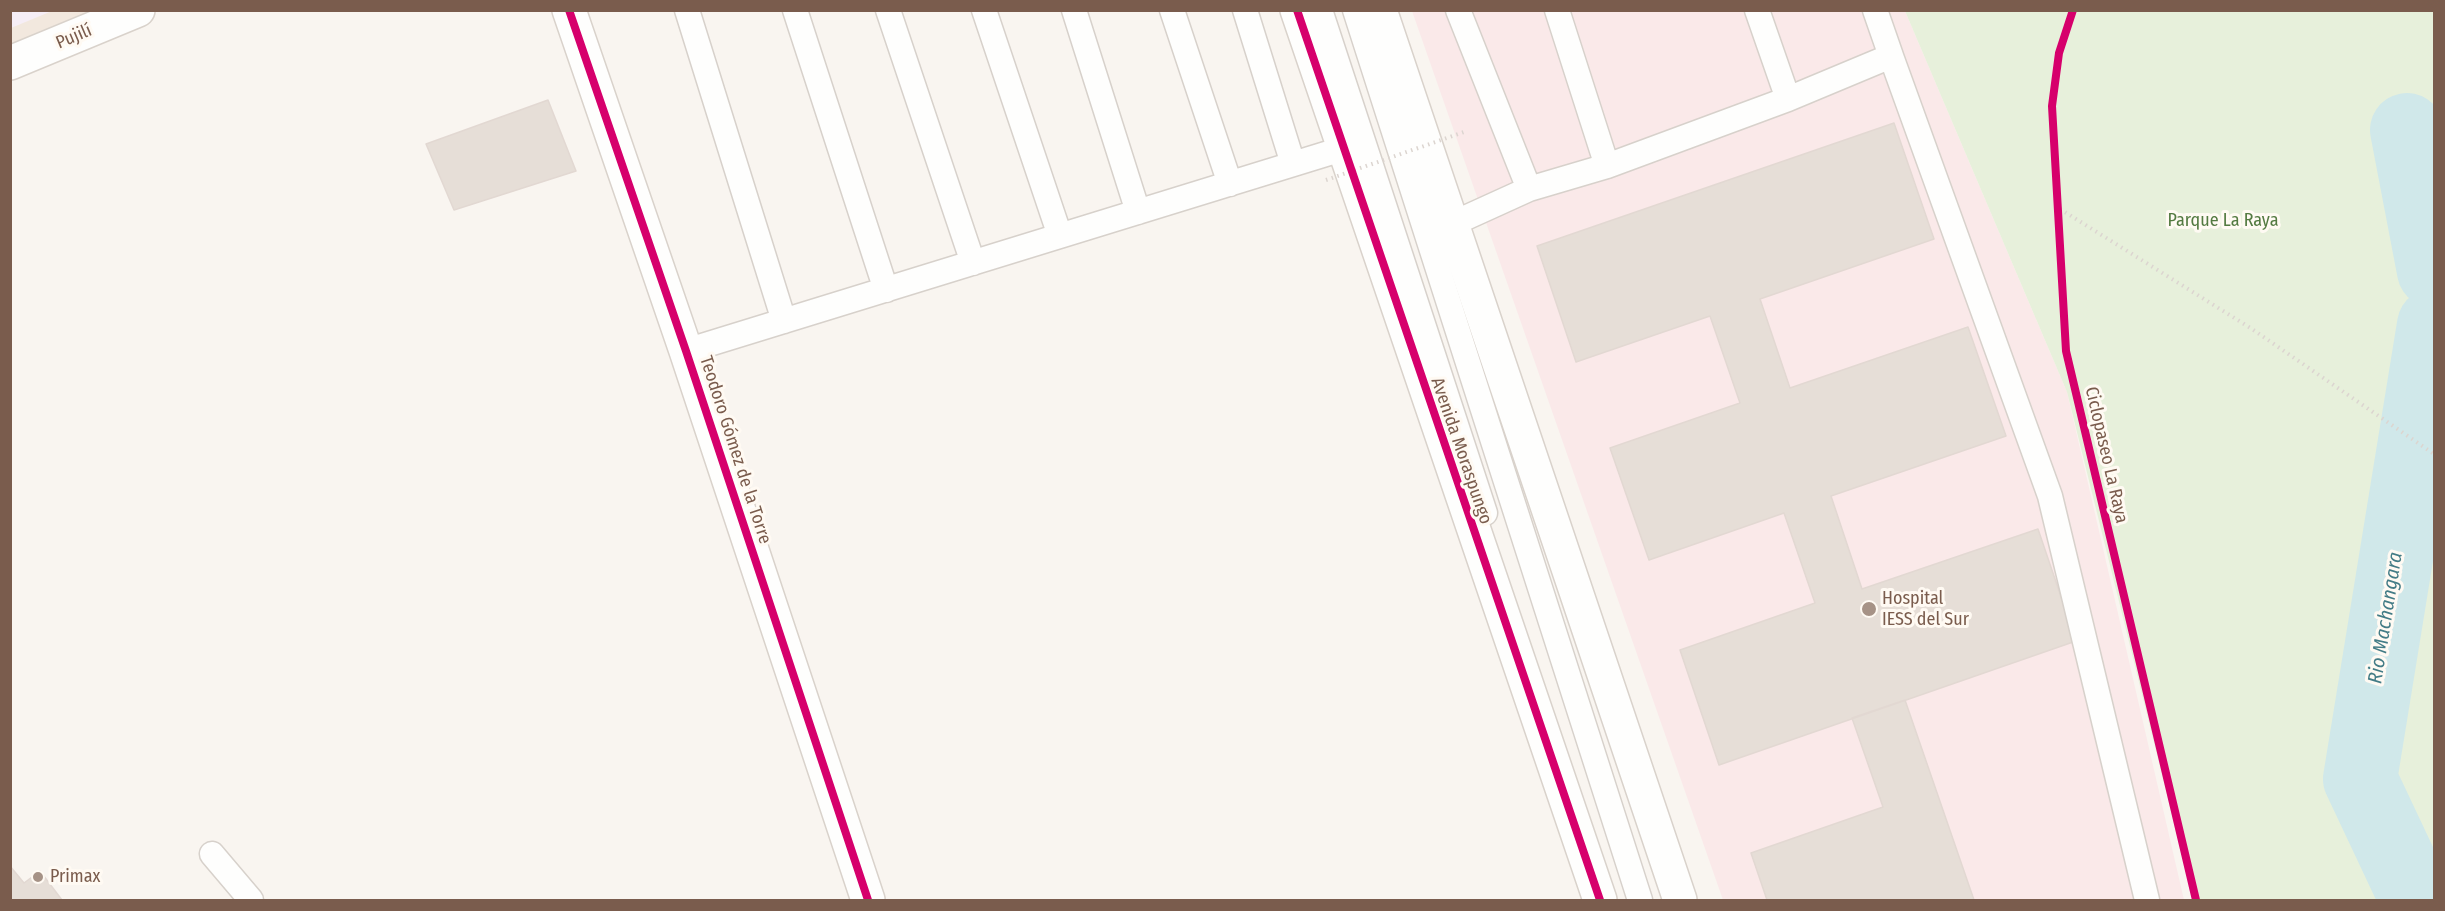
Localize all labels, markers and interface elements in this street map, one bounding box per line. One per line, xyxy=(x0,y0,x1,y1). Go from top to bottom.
street label: Pujilí xyxy=(53,20,95,54)
park label: Parque La Raya xyxy=(2168,210,2278,232)
street label: Teodoro Gómez de la Torre xyxy=(694,353,776,547)
street label: Avenida Moraspungo xyxy=(1426,375,1496,527)
street label: Ciclopaseo La Raya xyxy=(2080,385,2132,525)
water label: Rio Machangara xyxy=(2364,551,2408,685)
place label: Hospital IESS del Sur xyxy=(1882,588,1969,630)
marker: Hospital IESS del Sur xyxy=(1860,600,1878,618)
place label: Primax xyxy=(50,866,100,888)
marker: Primax xyxy=(31,870,45,884)

